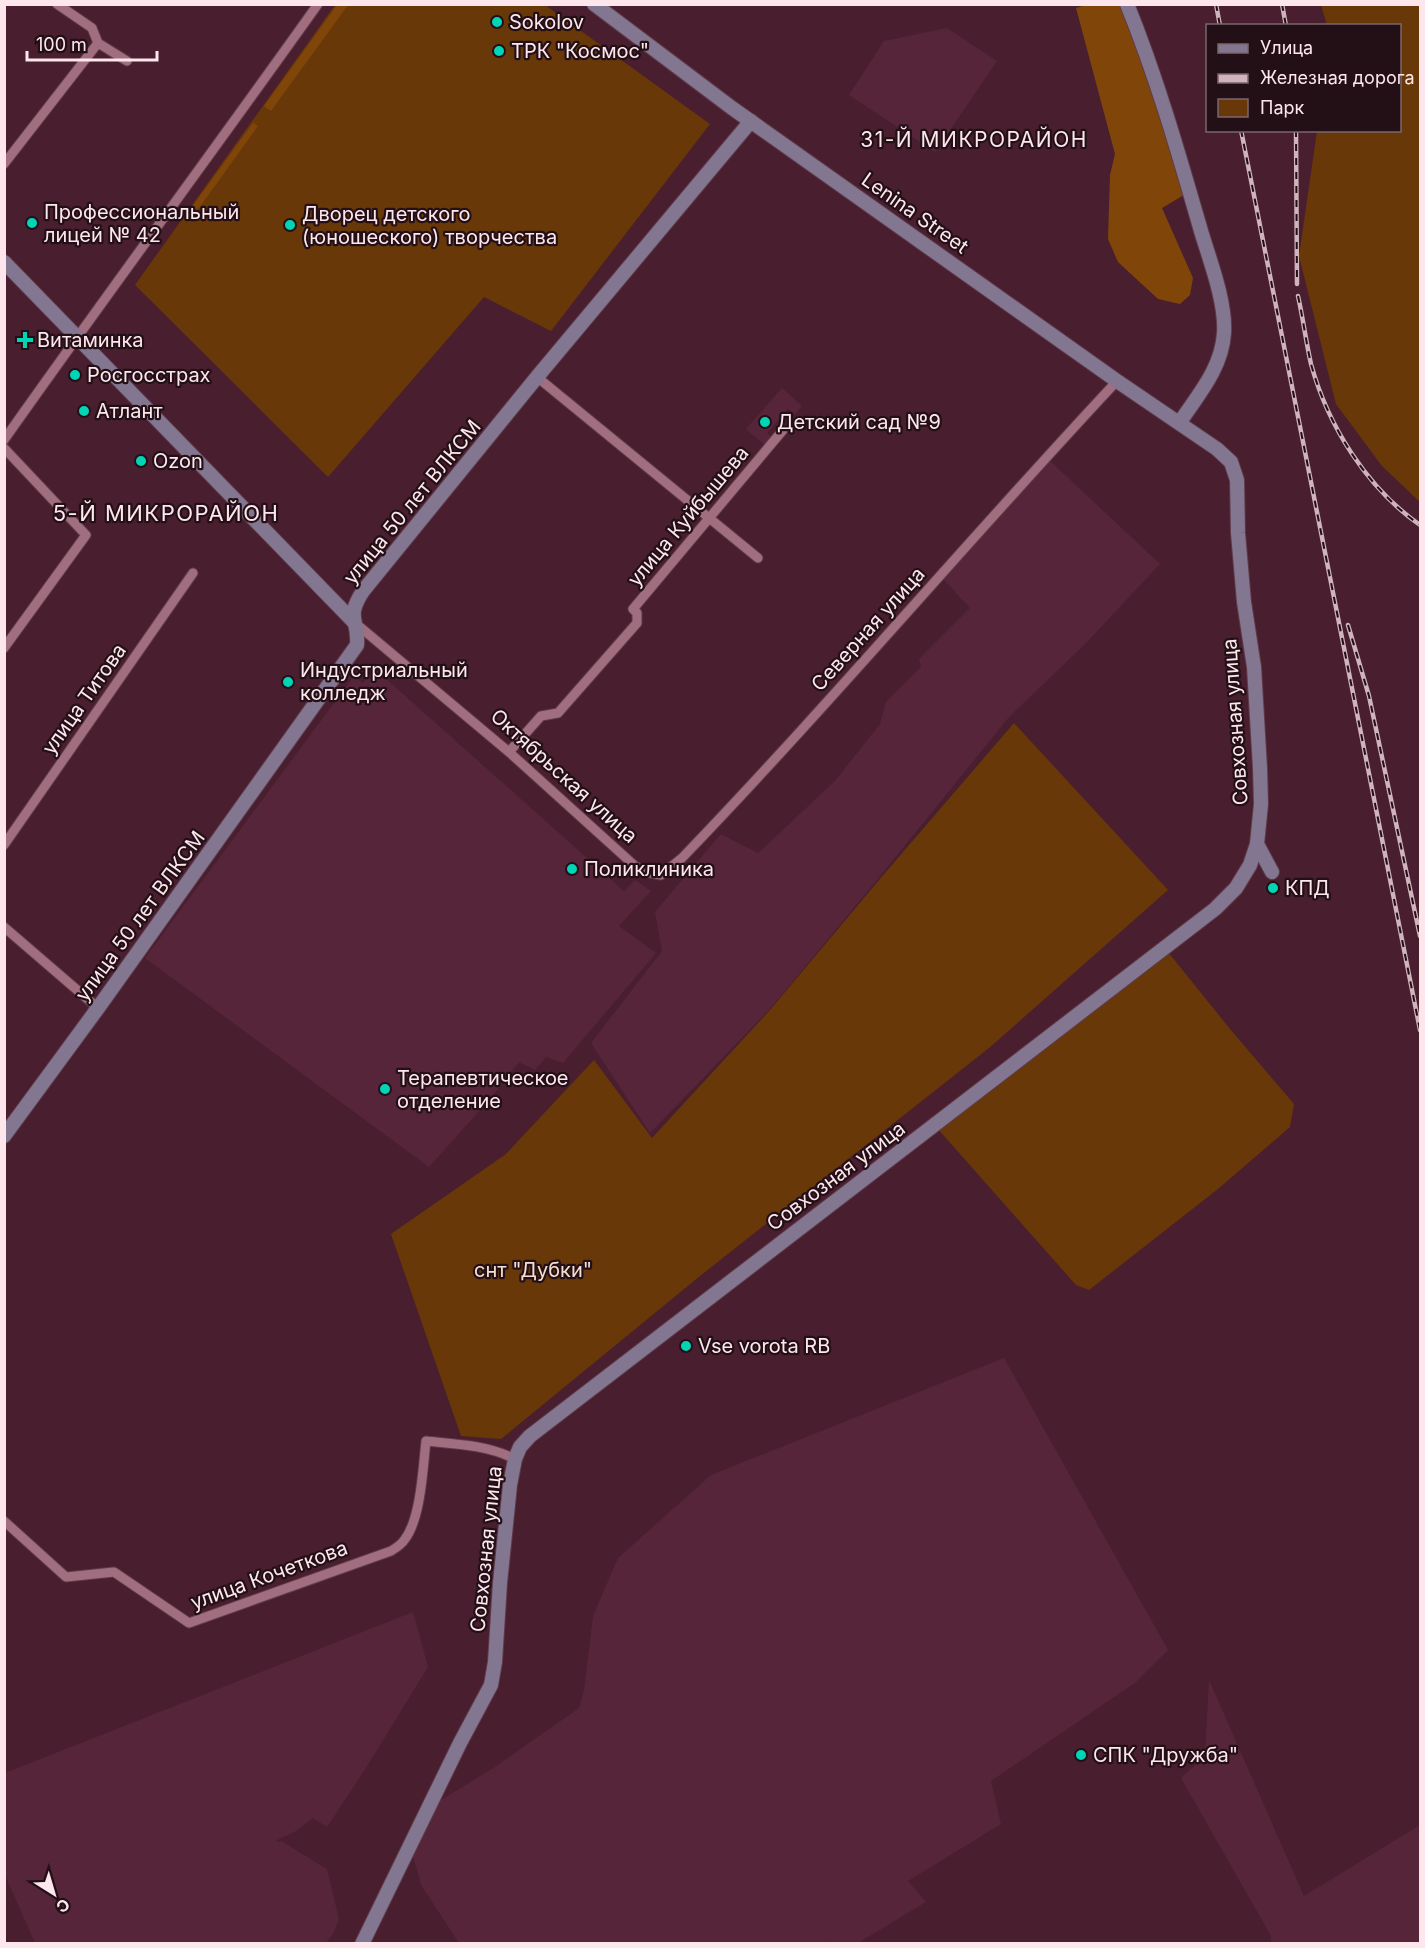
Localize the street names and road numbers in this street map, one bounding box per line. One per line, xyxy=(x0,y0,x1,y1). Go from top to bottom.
street label: Lenina Street xyxy=(857,167,973,259)
street label: улица 50 лет ВЛКСМ xyxy=(338,415,486,589)
street label: улица Куйбышева xyxy=(622,441,754,591)
street label: Северная улица xyxy=(806,562,930,696)
street label: Совхозная улица xyxy=(1217,638,1253,806)
street label: улица Титова xyxy=(37,639,131,759)
street label: Октябрьская улица xyxy=(486,704,642,848)
street label: улица 50 лет ВЛКСМ xyxy=(70,826,210,1006)
street label: Совхозная улица xyxy=(762,1116,910,1236)
street label: Совхозная улица xyxy=(465,1465,507,1633)
street label: улица Кочеткова xyxy=(187,1535,351,1615)

